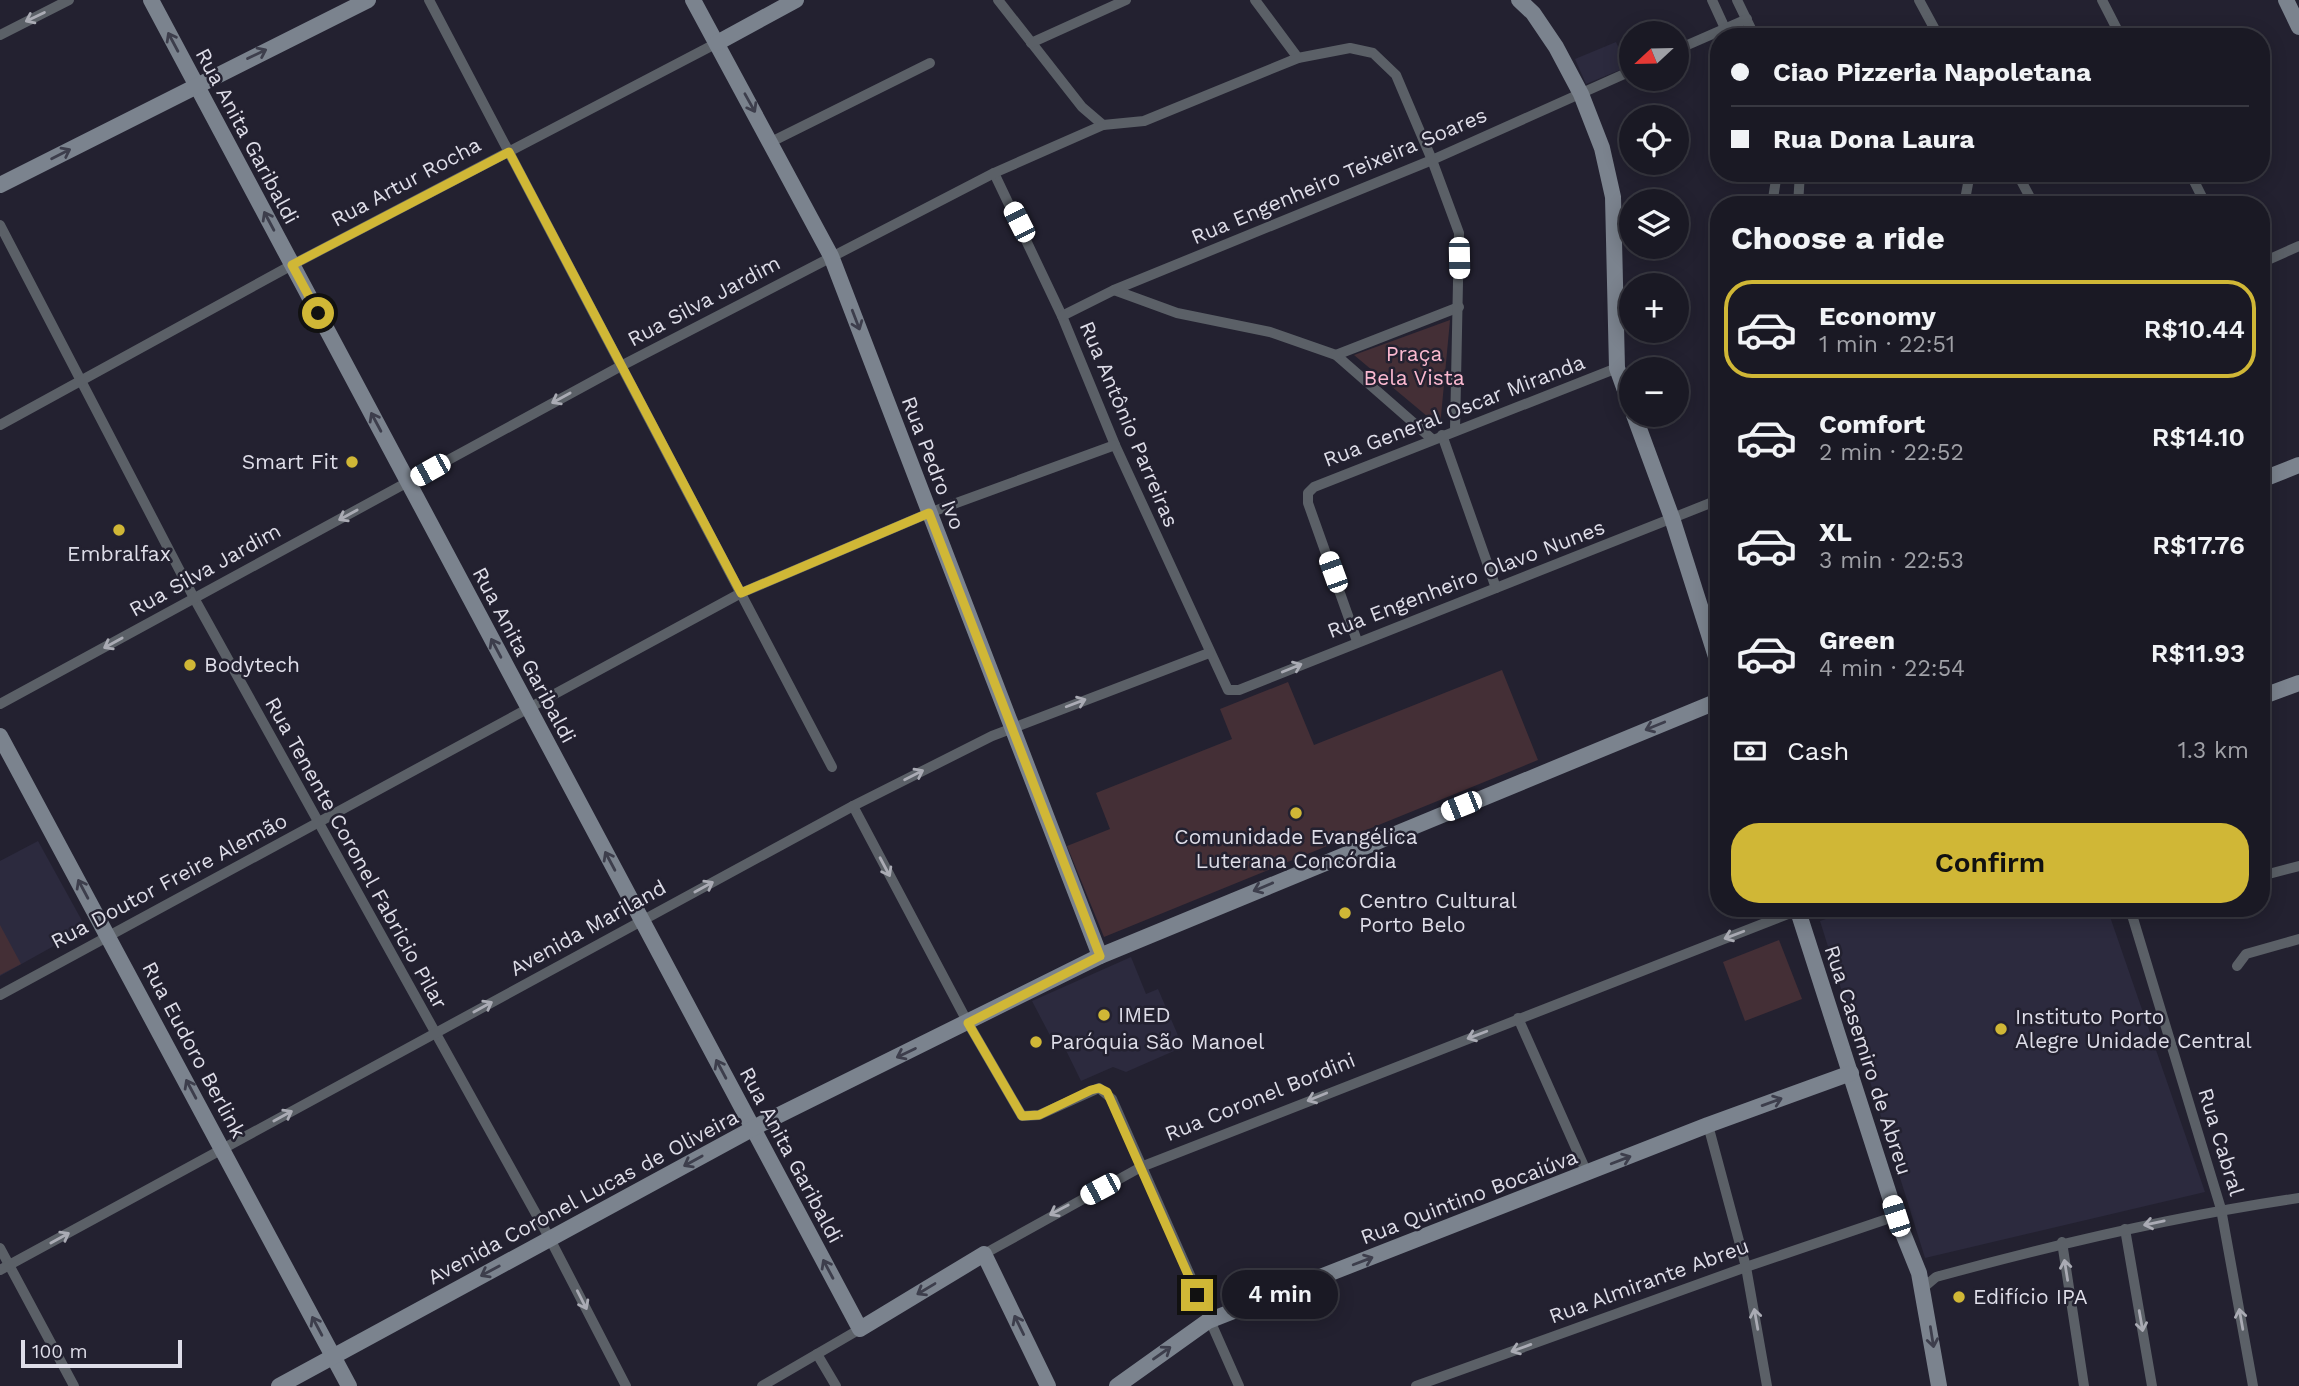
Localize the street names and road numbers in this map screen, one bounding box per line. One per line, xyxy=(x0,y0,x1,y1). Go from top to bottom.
street label: Rua Anita Garibaldi xyxy=(190,43,304,228)
street label: Rua Engenheiro Teixeira Soares xyxy=(1187,102,1490,249)
street label: Rua Artur Rocha xyxy=(327,131,485,232)
street label: Rua Silva Jardim xyxy=(623,250,784,351)
street label: Rua Antônio Parreiras xyxy=(1075,317,1184,531)
street label: Rua General Oscar Miranda xyxy=(1320,349,1588,472)
street label: Rua Pedro Ivo xyxy=(897,393,970,533)
street label: Rua Engenheiro Olavo Nunes xyxy=(1323,514,1608,643)
street label: Rua Silva Jardim xyxy=(125,518,285,622)
street label: Rua Anita Garibaldi xyxy=(467,562,581,747)
street label: Rua Tenente Coronel Fabricio Pilar xyxy=(260,693,453,1013)
street label: Rua Doutor Freire Alemão xyxy=(46,808,291,954)
street label: Avenida Mariland xyxy=(505,874,670,981)
street label: Rua Casemiro de Abreu xyxy=(1819,942,1917,1178)
street label: Rua Eudoro Berlink xyxy=(137,957,252,1142)
street label: Rua Coronel Bordini xyxy=(1161,1047,1359,1146)
street label: Rua Anita Garibaldi xyxy=(734,1062,848,1247)
street label: Rua Cabral xyxy=(2193,1085,2250,1199)
street label: Avenida Coronel Lucas de Oliveira xyxy=(423,1104,743,1289)
street label: Rua Quintino Bocaiúva xyxy=(1357,1144,1581,1250)
street label: Rua Almirante Abreu xyxy=(1545,1233,1752,1328)

